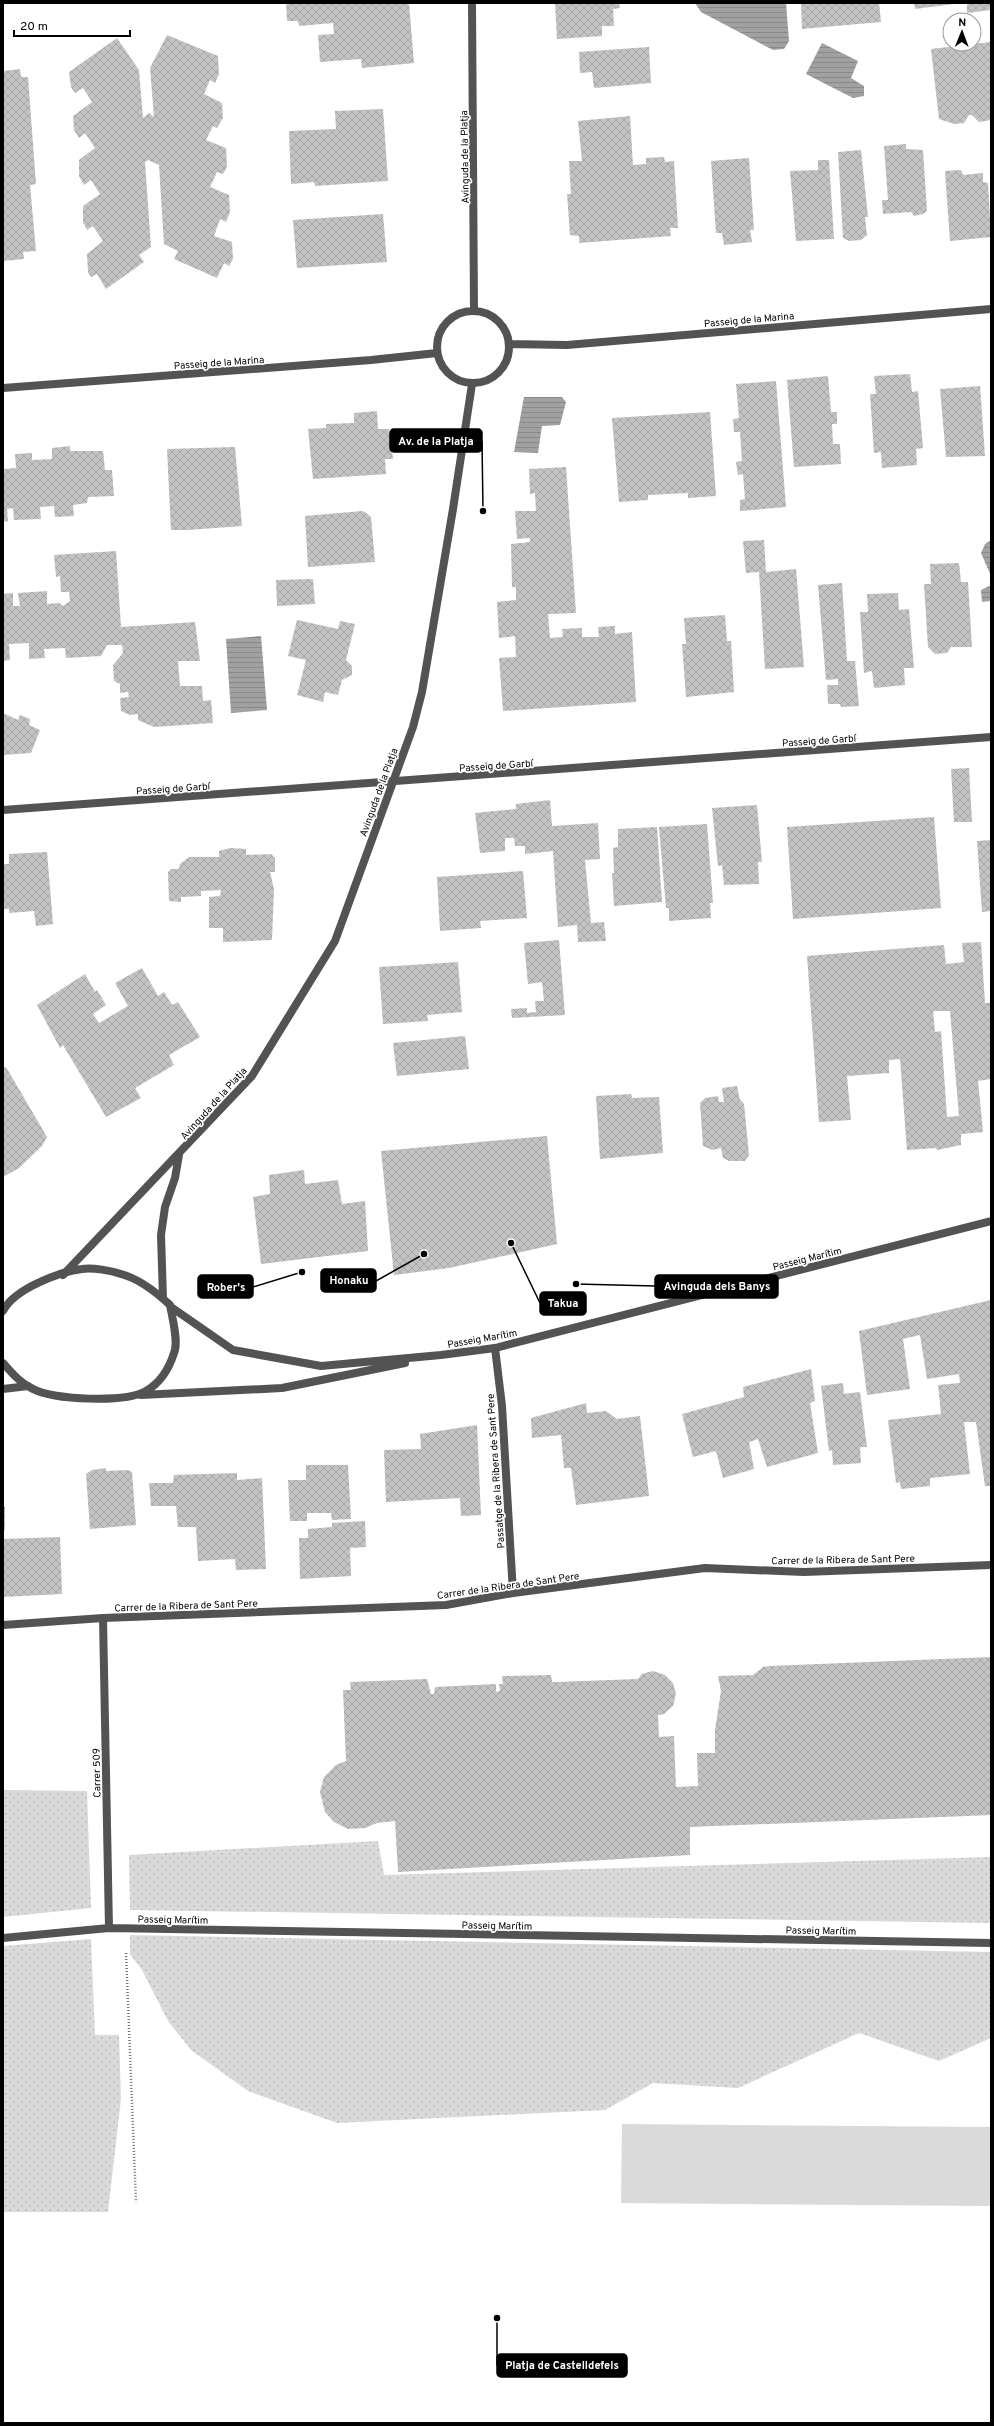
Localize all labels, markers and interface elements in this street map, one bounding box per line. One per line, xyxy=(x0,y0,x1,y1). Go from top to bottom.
scale bar xyxy=(14,12,130,38)
north arrow xyxy=(942,12,982,52)
text: N xyxy=(958,16,966,30)
text: 20 m xyxy=(20,19,48,35)
street label: Avinguda de la Platja xyxy=(458,110,473,204)
street label: Passeig de la Marina xyxy=(703,310,795,331)
street label: Passeig de la Marina xyxy=(173,354,265,373)
callout: Av. de la Platja xyxy=(390,429,482,452)
text: Av. de la Platja xyxy=(398,435,474,449)
street label: Passeig de Garbí xyxy=(782,732,858,751)
street label: Avinguda de la Platja xyxy=(357,746,401,839)
street label: Passeig de Garbí xyxy=(459,757,535,776)
street label: Passeig de Garbí xyxy=(136,780,212,799)
street label: Avinguda de la Platja xyxy=(178,1065,250,1143)
street label: Passeig Marítim xyxy=(771,1245,843,1274)
callout: Honaku xyxy=(321,1269,376,1292)
text: Honaku xyxy=(329,1274,369,1288)
callout: Rober's xyxy=(198,1275,253,1298)
callout: Avinguda dels Banys xyxy=(655,1275,778,1298)
text: Avinguda dels Banys xyxy=(664,1280,770,1294)
text: Rober's xyxy=(207,1281,245,1295)
callout: Takua xyxy=(540,1292,586,1315)
text: Takua xyxy=(548,1297,578,1311)
street label: Passeig Marítim xyxy=(446,1327,518,1352)
street label: Passatge de la Ribera de Sant Pere xyxy=(485,1393,508,1549)
street label: Carrer de la Ribera de Sant Pere xyxy=(771,1553,915,1568)
street label: Carrer de la Ribera de Sant Pere xyxy=(436,1570,580,1603)
street label: Carrer de la Ribera de Sant Pere xyxy=(114,1597,258,1616)
street label: Carrer 509 xyxy=(91,1748,104,1798)
street label: Passeig Marítim xyxy=(138,1913,208,1928)
street label: Passeig Marítim xyxy=(462,1919,532,1934)
street label: Passeig Marítim xyxy=(786,1924,856,1939)
callout: Platja de Castelldefels xyxy=(497,2354,627,2377)
text: Platja de Castelldefels xyxy=(505,2359,619,2373)

